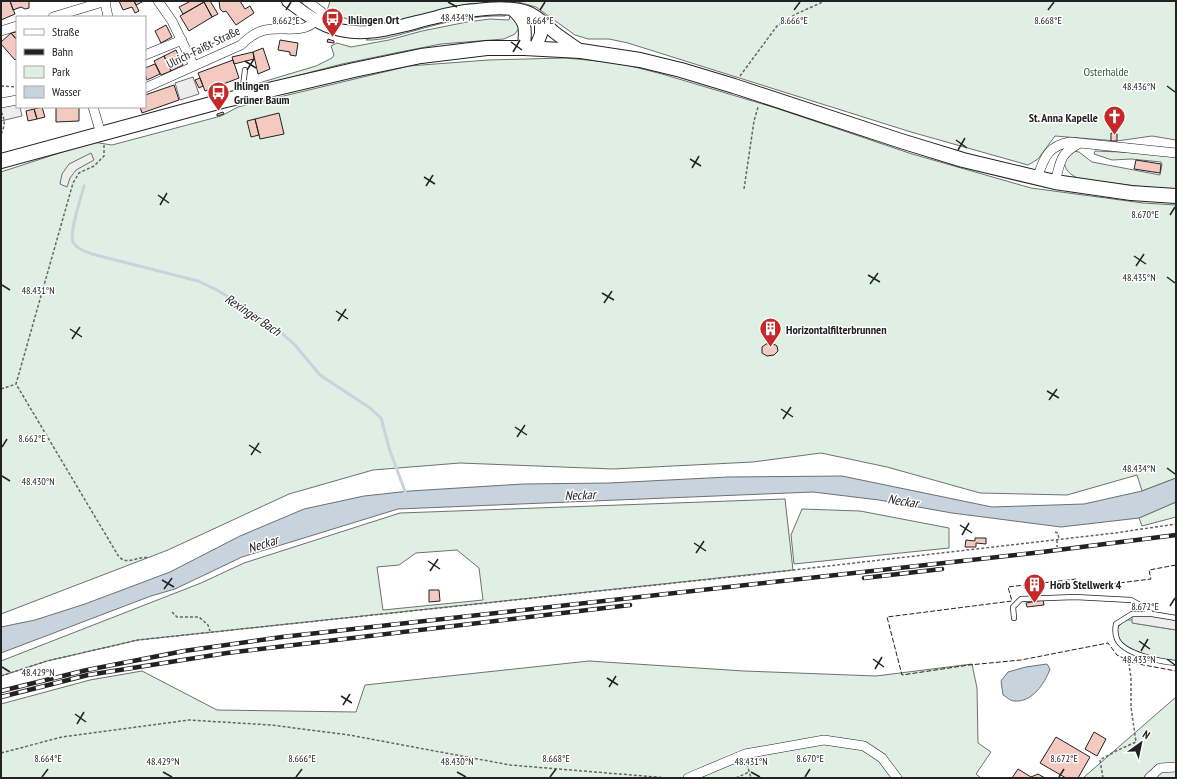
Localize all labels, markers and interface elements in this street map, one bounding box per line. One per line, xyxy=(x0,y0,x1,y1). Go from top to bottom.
bus stop icon: Ihlingen Ort xyxy=(319,6,345,39)
text: 48.434°N xyxy=(440,11,474,24)
place label: Ihlingen Ort xyxy=(348,12,400,27)
text: 8.662°E xyxy=(272,14,300,27)
text: 8.664°E xyxy=(526,14,554,27)
text: 8.666°E xyxy=(780,14,808,27)
text: 8.668°E xyxy=(1034,14,1062,27)
legend xyxy=(16,16,146,108)
street label: Ulrich-Faißt-Straße xyxy=(164,23,242,71)
text: Straße xyxy=(52,24,79,39)
text: Bahn xyxy=(52,44,73,59)
text: Park xyxy=(52,64,70,79)
park label: Osterhalde xyxy=(1083,64,1129,79)
place label: Ihlingen Grüner Baum xyxy=(234,78,290,107)
bus stop icon: Ihlingen Grüner Baum xyxy=(206,79,232,112)
text: 48.436°N xyxy=(1122,80,1156,93)
text: Wasser xyxy=(52,84,82,99)
church icon: St. Anna Kapelle xyxy=(1101,104,1127,137)
place label: St. Anna Kapelle xyxy=(1029,110,1098,125)
text: 8.670°E xyxy=(1131,208,1159,221)
text: 48.435°N xyxy=(1122,271,1156,284)
text: 48.431°N xyxy=(21,284,55,297)
water label: Rexinger Bach xyxy=(222,290,285,341)
building icon: Horizontalfilterbrunnen xyxy=(757,316,783,349)
place label: Horizontalfilterbrunnen xyxy=(786,322,887,337)
text: 8.662°E xyxy=(18,432,46,445)
text: 48.434°N xyxy=(1122,462,1156,475)
text: 48.430°N xyxy=(21,475,55,488)
water label: Neckar xyxy=(564,486,598,504)
water label: Neckar xyxy=(887,490,922,512)
water label: Neckar xyxy=(246,530,283,557)
building icon: Horb Stellwerk 4 xyxy=(1022,571,1048,604)
place label: Horb Stellwerk 4 xyxy=(1050,577,1122,592)
text: 8.672°E xyxy=(1131,600,1159,613)
text: 48.433°N xyxy=(1122,653,1156,666)
text: 48.429°N xyxy=(21,666,55,679)
north arrow xyxy=(1121,723,1161,763)
text: N xyxy=(1140,727,1153,742)
text: 8.664°E xyxy=(34,752,62,765)
text: 8.666°E xyxy=(288,752,316,765)
text: 8.668°E xyxy=(542,752,570,765)
text: 8.670°E xyxy=(796,752,824,765)
text: 8.672°E xyxy=(1050,752,1078,765)
text: 48.429°N xyxy=(146,755,180,768)
text: 48.430°N xyxy=(440,755,474,768)
text: 48.431°N xyxy=(734,755,768,768)

